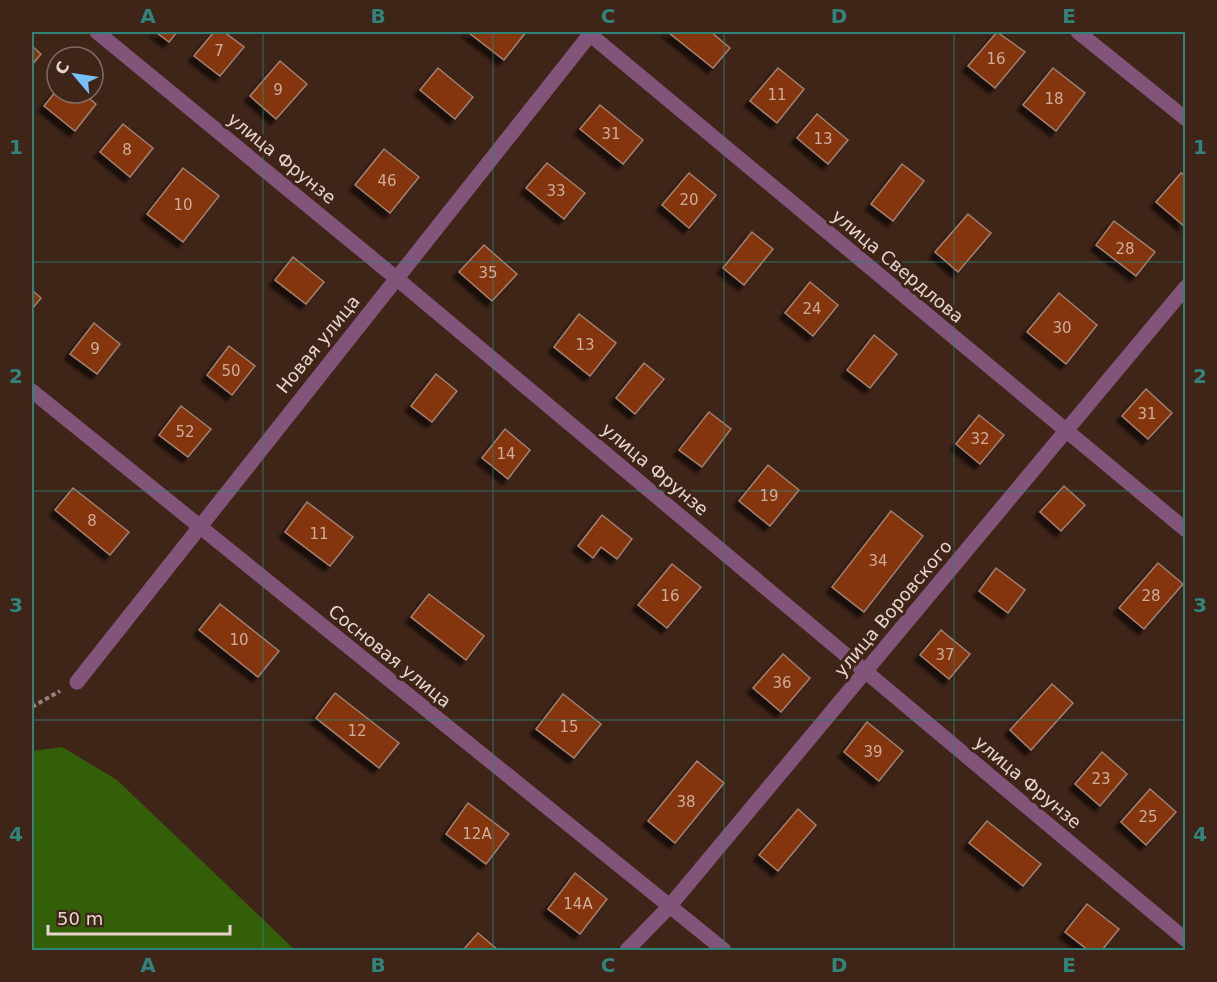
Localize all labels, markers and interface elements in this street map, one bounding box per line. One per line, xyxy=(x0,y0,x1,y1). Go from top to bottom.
text: A xyxy=(140,4,156,28)
text: B xyxy=(370,4,386,28)
text: C xyxy=(601,4,615,28)
text: D xyxy=(831,4,847,28)
text: E xyxy=(1062,4,1076,28)
house number: 7 xyxy=(214,42,224,60)
north arrow xyxy=(45,45,105,105)
house number: 16 xyxy=(986,50,1006,68)
text: С xyxy=(51,58,73,78)
house number: 9 xyxy=(273,81,283,99)
house number: 11 xyxy=(767,86,787,104)
house number: 18 xyxy=(1044,90,1064,108)
street label: улица Фрунзе xyxy=(224,108,340,208)
house number: 31 xyxy=(601,125,621,143)
house number: 13 xyxy=(813,130,833,148)
text: 1 xyxy=(9,135,23,159)
text: 1 xyxy=(1193,135,1207,159)
house number: 8 xyxy=(122,141,132,159)
house number: 46 xyxy=(377,172,397,190)
house number: 33 xyxy=(546,182,566,200)
house number: 20 xyxy=(679,191,699,209)
house number: 10 xyxy=(173,196,193,214)
street label: улица Свердлова xyxy=(828,205,968,327)
house number: 28 xyxy=(1115,240,1135,258)
house number: 35 xyxy=(478,264,498,282)
street label: Новая улица xyxy=(272,291,364,397)
house number: 24 xyxy=(802,300,822,318)
house number: 30 xyxy=(1052,319,1072,337)
house number: 13 xyxy=(575,336,595,354)
house number: 9 xyxy=(90,340,100,358)
house number: 50 xyxy=(221,362,241,380)
text: 2 xyxy=(9,364,23,388)
text: 2 xyxy=(1193,364,1207,388)
house number: 31 xyxy=(1137,405,1157,423)
street label: улица Фрунзе xyxy=(597,418,713,520)
house number: 52 xyxy=(175,423,195,441)
house number: 32 xyxy=(970,430,990,448)
house number: 14 xyxy=(496,445,516,463)
house number: 19 xyxy=(759,487,779,505)
house number: 8 xyxy=(87,512,97,530)
house number: 11 xyxy=(309,525,329,543)
street label: улица Воровского xyxy=(830,536,956,680)
house number: 34 xyxy=(868,552,888,570)
house number: 16 xyxy=(660,587,680,605)
house number: 28 xyxy=(1141,587,1161,605)
text: 3 xyxy=(9,593,23,617)
text: 3 xyxy=(1193,593,1207,617)
street label: Сосновая улица xyxy=(324,600,456,712)
house number: 10 xyxy=(229,631,249,649)
house number: 37 xyxy=(935,646,955,664)
house number: 36 xyxy=(772,674,792,692)
house number: 15 xyxy=(559,718,579,736)
house number: 12 xyxy=(347,722,367,740)
street label: улица Фрунзе xyxy=(970,731,1086,833)
house number: 39 xyxy=(863,743,883,761)
house number: 23 xyxy=(1091,770,1111,788)
house number: 38 xyxy=(676,793,696,811)
house number: 25 xyxy=(1138,808,1158,826)
text: 4 xyxy=(9,822,23,846)
text: 4 xyxy=(1193,822,1207,846)
house number: 12А xyxy=(462,825,492,843)
house number: 14А xyxy=(563,895,593,913)
scale bar xyxy=(48,898,230,936)
text: 50 m xyxy=(57,908,103,929)
text: A xyxy=(140,953,156,977)
text: B xyxy=(370,953,386,977)
text: C xyxy=(601,953,615,977)
text: D xyxy=(831,953,847,977)
text: E xyxy=(1062,953,1076,977)

